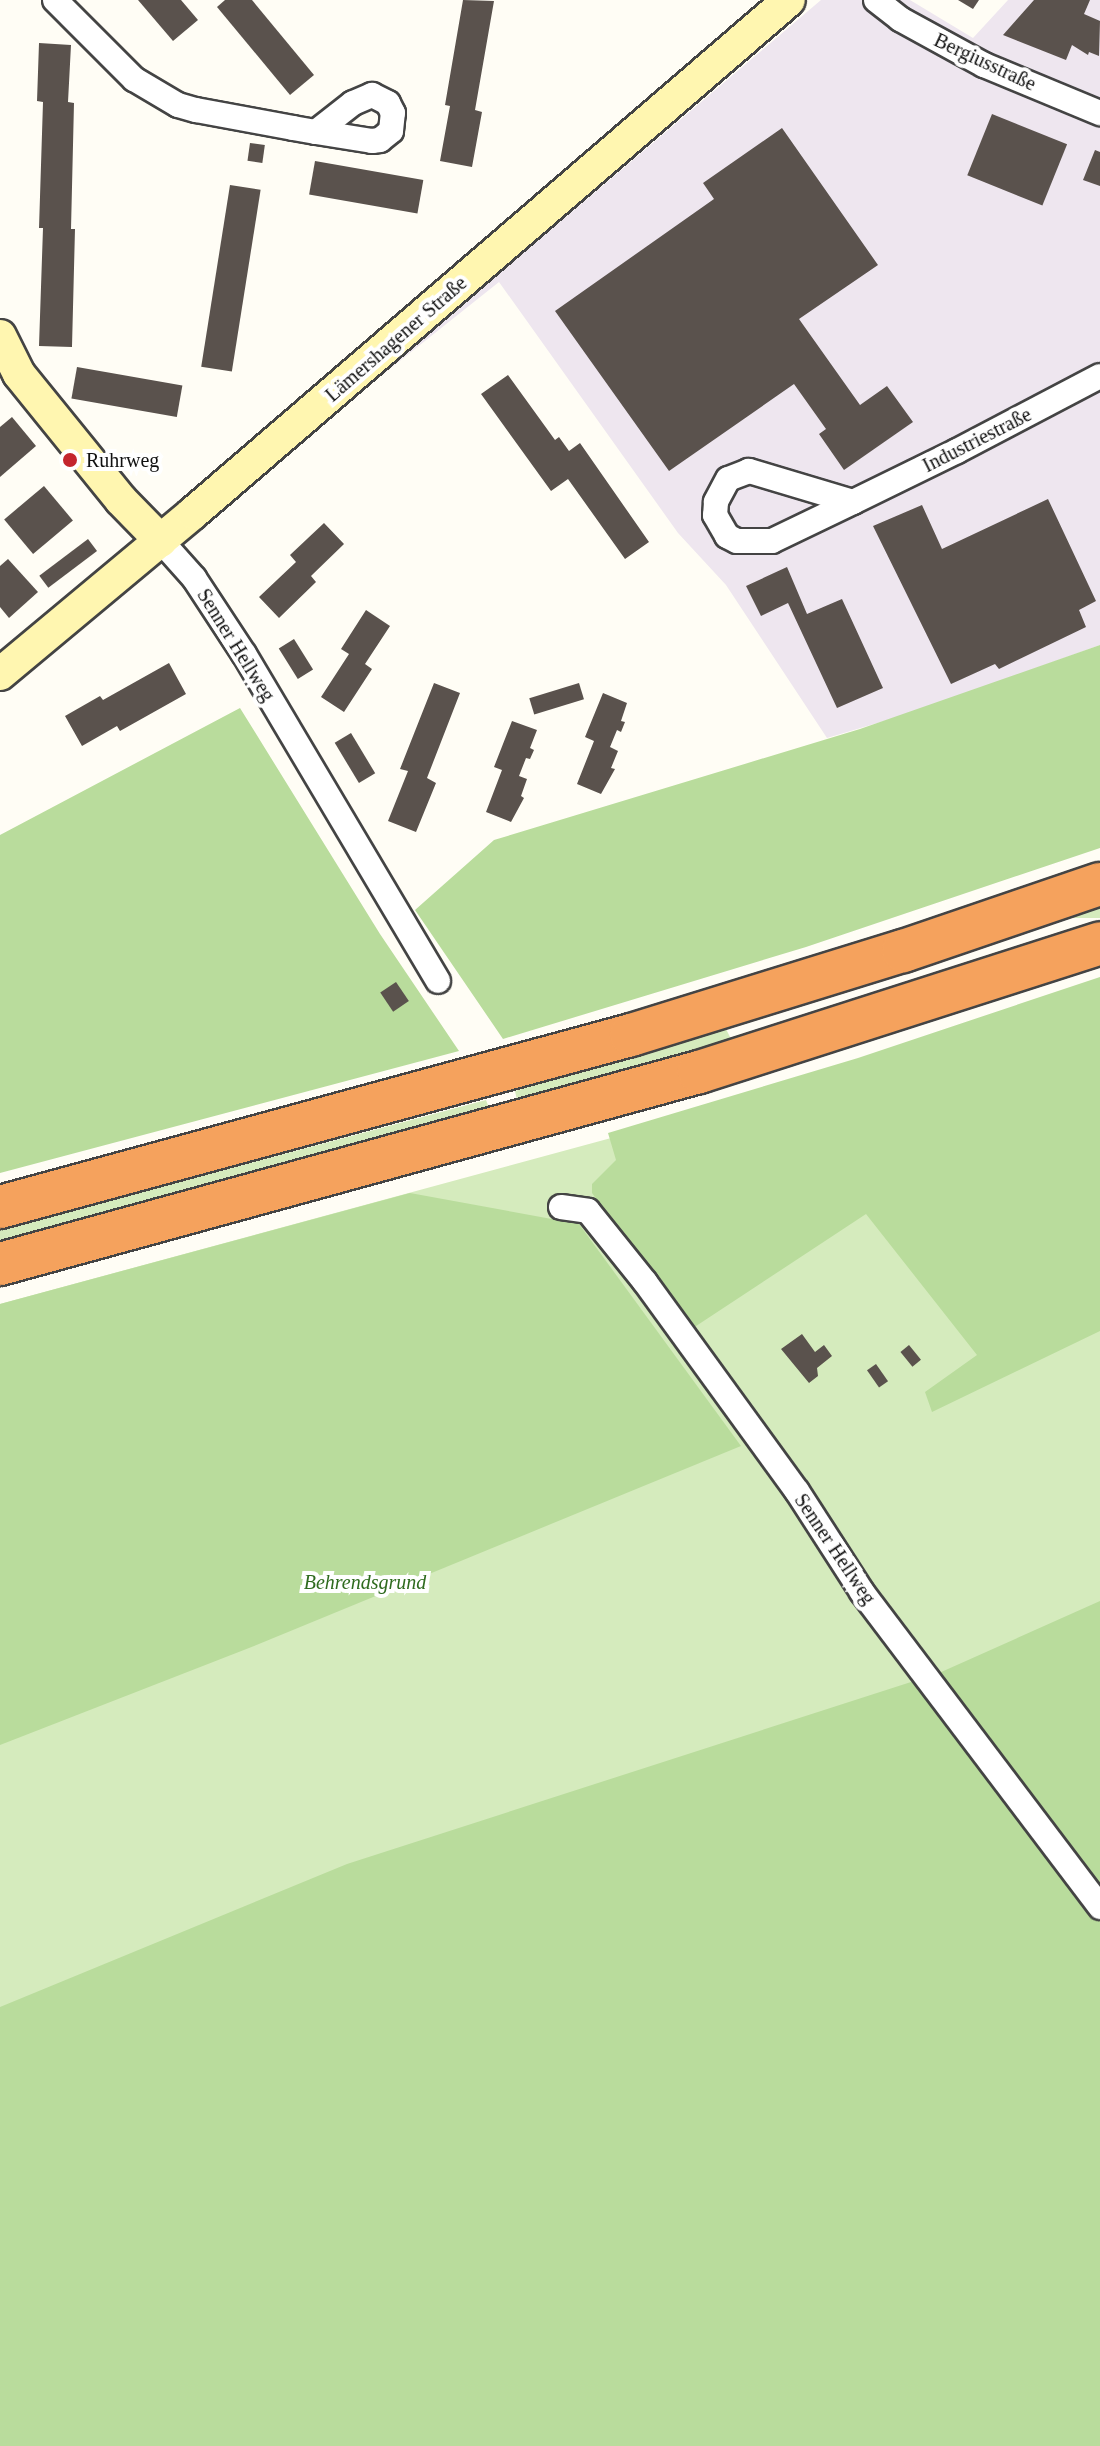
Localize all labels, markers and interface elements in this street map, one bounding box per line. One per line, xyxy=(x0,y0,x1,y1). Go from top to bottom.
street label: Bergiusstraße xyxy=(930,28,1040,96)
street label: Lämershagener Straße xyxy=(320,271,472,407)
street label: Industriestraße xyxy=(919,402,1035,478)
place label: Ruhrweg xyxy=(86,448,159,472)
marker: Ruhrweg xyxy=(61,451,79,469)
street label: Senner Hellweg xyxy=(192,584,280,706)
street label: Senner Hellweg xyxy=(789,1489,881,1609)
park label: Behrendsgrund xyxy=(304,1570,426,1594)

